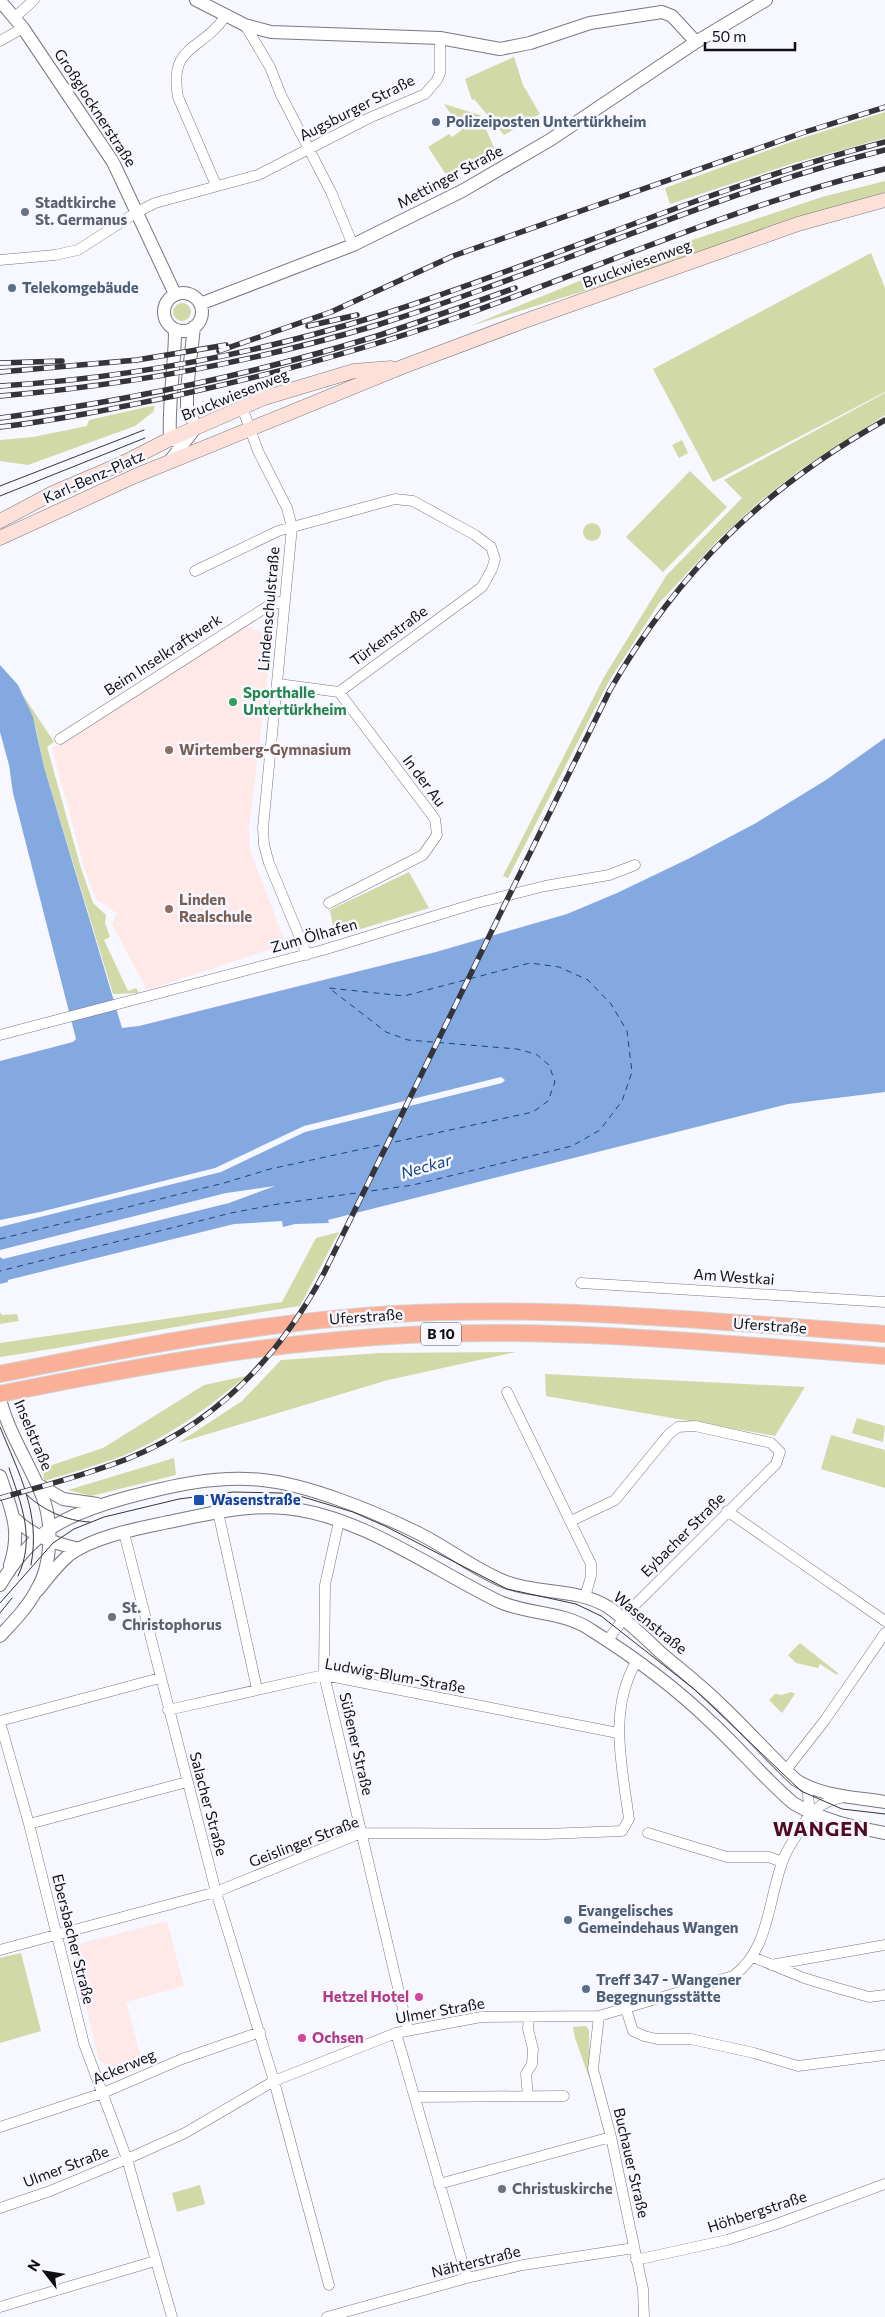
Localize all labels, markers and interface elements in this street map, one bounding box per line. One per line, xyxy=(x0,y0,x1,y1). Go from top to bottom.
scale bar xyxy=(705,20,795,52)
text: 50 m xyxy=(712,27,746,45)
street label: Großglocknerstraße xyxy=(51,45,141,170)
street label: Augsburger Straße xyxy=(296,70,417,144)
place label: Polizeiposten Untertürkheim xyxy=(446,112,646,130)
marker: Polizeiposten Untertürkheim xyxy=(430,116,442,128)
street label: Mettinger Straße xyxy=(394,141,506,212)
place label: Stadtkirche St. Germanus xyxy=(35,193,127,228)
marker: Stadtkirche St. Germanus xyxy=(19,206,31,218)
street label: Bruckwiesenweg xyxy=(580,235,693,291)
place label: Telekomgebäude xyxy=(22,278,139,296)
marker: Telekomgebäude xyxy=(6,282,18,294)
street label: Bruckwiesenweg xyxy=(178,364,291,424)
street label: Karl-Benz-Platz xyxy=(40,446,147,506)
street label: Lindenschulstraße xyxy=(254,546,282,672)
street label: Türkenstraße xyxy=(346,601,430,669)
street label: Beim Inselkraftwerk xyxy=(100,609,225,699)
place label: Sporthalle Untertürkheim xyxy=(243,683,347,718)
marker: Sporthalle Untertürkheim xyxy=(227,696,239,708)
place label: Wirtemberg-Gymnasium xyxy=(179,740,351,758)
marker: Wirtemberg-Gymnasium xyxy=(163,744,175,756)
street label: In der Au xyxy=(400,751,450,810)
place label: Linden Realschule xyxy=(179,890,252,925)
marker: Linden Realschule xyxy=(163,903,175,915)
street label: Zum Ölhafen xyxy=(268,914,359,956)
water label: Neckar xyxy=(398,1149,454,1182)
street label: Am Westkai xyxy=(693,1264,775,1288)
street label: Uferstraße xyxy=(328,1304,403,1328)
street label: Uferstraße xyxy=(733,1313,808,1337)
road number: B 10 xyxy=(421,1322,461,1346)
street label: Inselstraße xyxy=(11,1397,57,1473)
street label: Eybacher Straße xyxy=(637,1488,728,1580)
place label: Wasenstraße xyxy=(210,1490,301,1508)
marker: Wasenstraße xyxy=(192,1493,206,1507)
street label: Wasenstraße xyxy=(610,1587,691,1657)
place label: St. Christophorus xyxy=(122,1598,222,1633)
marker: St. Christophorus xyxy=(106,1611,118,1623)
street label: Ludwig-Blum-Straße xyxy=(323,1654,467,1696)
street label: Süßener Straße xyxy=(336,1691,378,1797)
street label: Salacher Straße xyxy=(186,1750,231,1858)
street label: Geislinger Straße xyxy=(246,1812,361,1870)
district label: WANGEN xyxy=(773,1816,869,1840)
street label: Ebersbacher Straße xyxy=(49,1872,99,2006)
place label: Evangelisches Gemeindehaus Wangen xyxy=(578,1901,738,1936)
marker: Evangelisches Gemeindehaus Wangen xyxy=(562,1914,574,1926)
place label: Treff 347 - Wangener Begegnungsstätte xyxy=(596,1970,742,2005)
marker: Treff 347 - Wangener Begegnungsstätte xyxy=(580,1983,592,1995)
place label: Hetzel Hotel xyxy=(323,1987,409,2005)
marker: Hetzel Hotel xyxy=(413,1991,425,2003)
street label: Ulmer Straße xyxy=(394,1993,486,2027)
place label: Ochsen xyxy=(312,2028,364,2046)
marker: Ochsen xyxy=(296,2032,308,2044)
street label: Ackerweg xyxy=(89,2045,158,2087)
street label: Buchauer Straße xyxy=(611,2106,653,2220)
street label: Ulmer Straße xyxy=(20,2141,111,2191)
place label: Christuskirche xyxy=(512,2179,613,2197)
marker: Christuskirche xyxy=(496,2183,508,2195)
street label: Höhbergstraße xyxy=(705,2186,809,2236)
street label: Nähterstraße xyxy=(429,2241,522,2281)
north arrow xyxy=(20,2247,70,2297)
text: N xyxy=(23,2256,43,2274)

